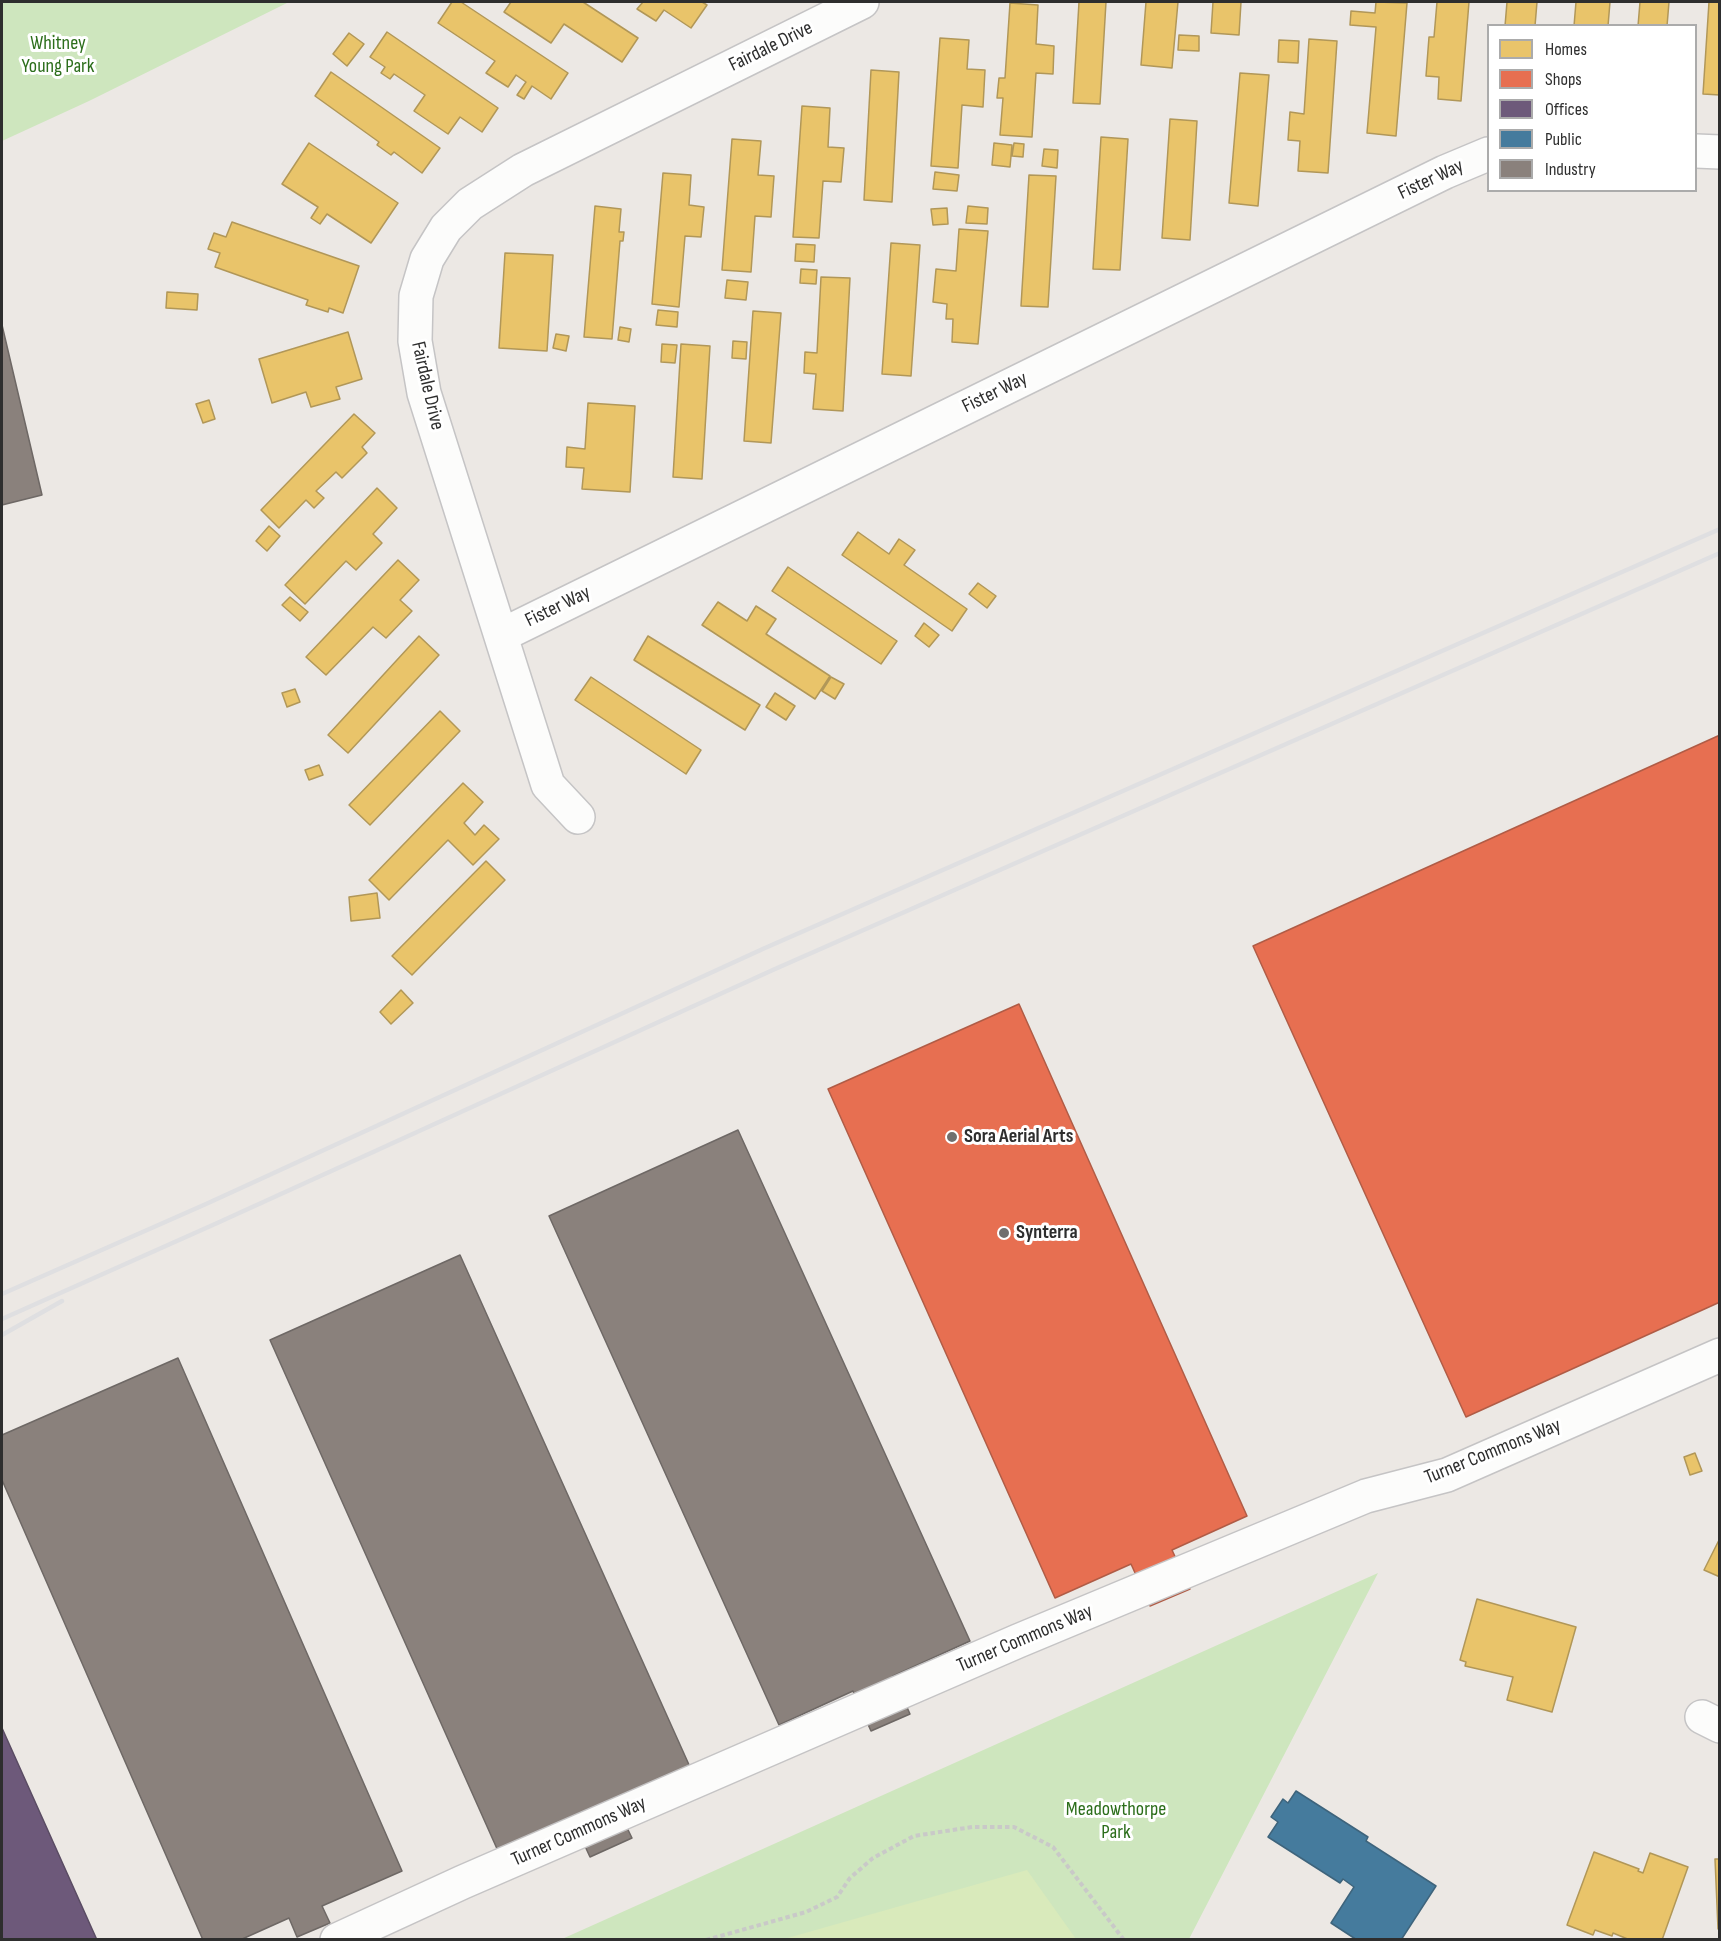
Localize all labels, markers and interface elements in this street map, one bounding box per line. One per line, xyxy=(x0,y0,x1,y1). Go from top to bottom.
street label: Fairdale Drive xyxy=(725,16,817,78)
legend xyxy=(1487,24,1697,192)
park label: Whitney Young Park xyxy=(22,32,94,79)
text: Homes xyxy=(1545,39,1587,60)
text: Shops xyxy=(1545,69,1582,90)
text: Offices xyxy=(1545,99,1588,120)
text: Public xyxy=(1545,129,1582,150)
street label: Fister Way xyxy=(1394,154,1468,206)
text: Industry xyxy=(1545,159,1596,180)
street label: Fairdale Drive xyxy=(405,339,449,433)
street label: Fister Way xyxy=(959,367,1031,419)
street label: Fister Way xyxy=(522,581,594,633)
place label: Sora Aerial Arts xyxy=(964,1125,1073,1149)
marker: Sora Aerial Arts xyxy=(945,1130,959,1144)
place label: Synterra xyxy=(1016,1221,1078,1245)
marker: Synterra xyxy=(997,1226,1011,1240)
street label: Turner Commons Way xyxy=(1421,1414,1565,1490)
street label: Turner Commons Way xyxy=(954,1600,1096,1678)
street label: Turner Commons Way xyxy=(508,1792,650,1872)
park label: Meadowthorpe Park xyxy=(1066,1798,1166,1845)

